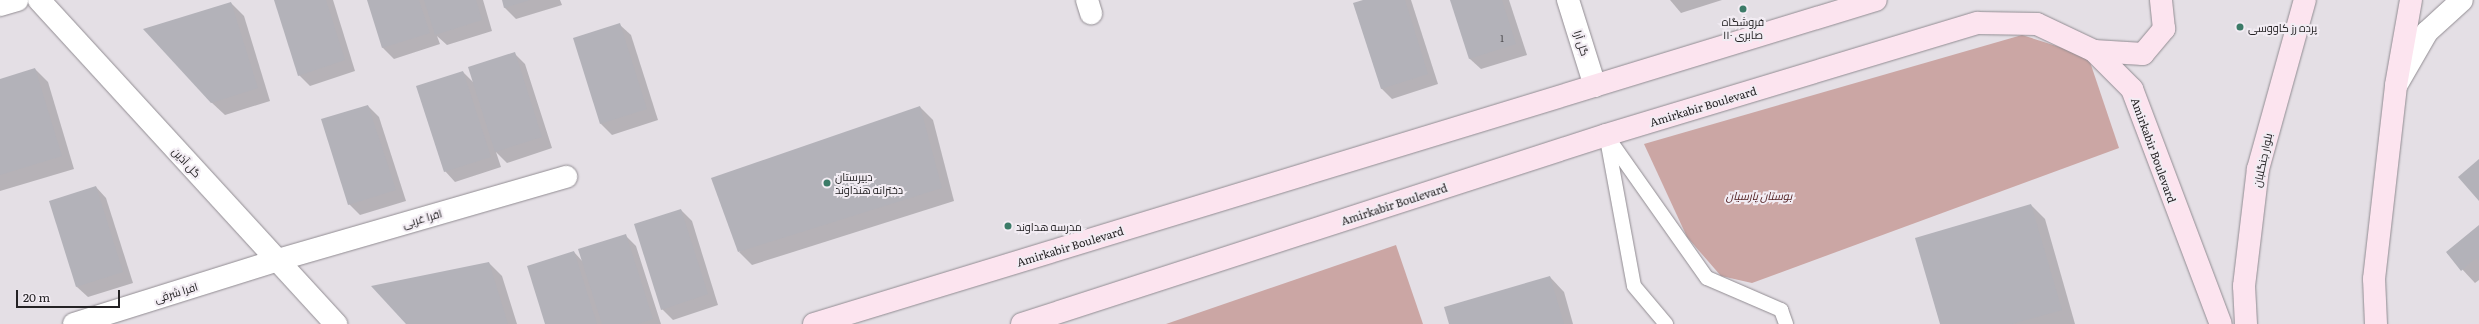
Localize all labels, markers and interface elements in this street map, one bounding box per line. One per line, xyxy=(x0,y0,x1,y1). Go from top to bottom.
marker: فروشگاه صابری ۱۱۰ xyxy=(1738,4,1748,14)
place label: فروشگاه صابری ۱۱۰ xyxy=(1722,15,1764,41)
place label: پرده رز کاووسی xyxy=(2248,20,2317,34)
marker: پرده رز کاووسی xyxy=(2235,22,2245,32)
street label: گل آرا xyxy=(1572,29,1592,57)
house number: 1 xyxy=(1500,33,1504,43)
street label: Amirkabir Boulevard xyxy=(1648,83,1758,129)
street label: Amirkabir Boulevard xyxy=(2129,96,2179,204)
street label: بلوار جنگلبان xyxy=(2250,132,2274,188)
street label: گل آذین xyxy=(170,144,204,180)
place label: دبیرستان دخترانه هنداوند xyxy=(835,170,903,196)
marker: دبیرستان دخترانه هنداوند xyxy=(822,178,832,188)
street label: Amirkabir Boulevard xyxy=(1339,181,1449,227)
park label: بوستان پارسیان xyxy=(1726,188,1792,202)
street label: افرا غربی xyxy=(401,206,443,230)
place label: مدرسه هداوند xyxy=(1016,219,1082,233)
marker: مدرسه هداوند xyxy=(1003,221,1013,231)
street label: Amirkabir Boulevard xyxy=(1015,223,1125,269)
street label: افرا شرقی xyxy=(153,279,199,305)
scale bar xyxy=(18,282,122,308)
text: 20 m xyxy=(23,288,50,306)

